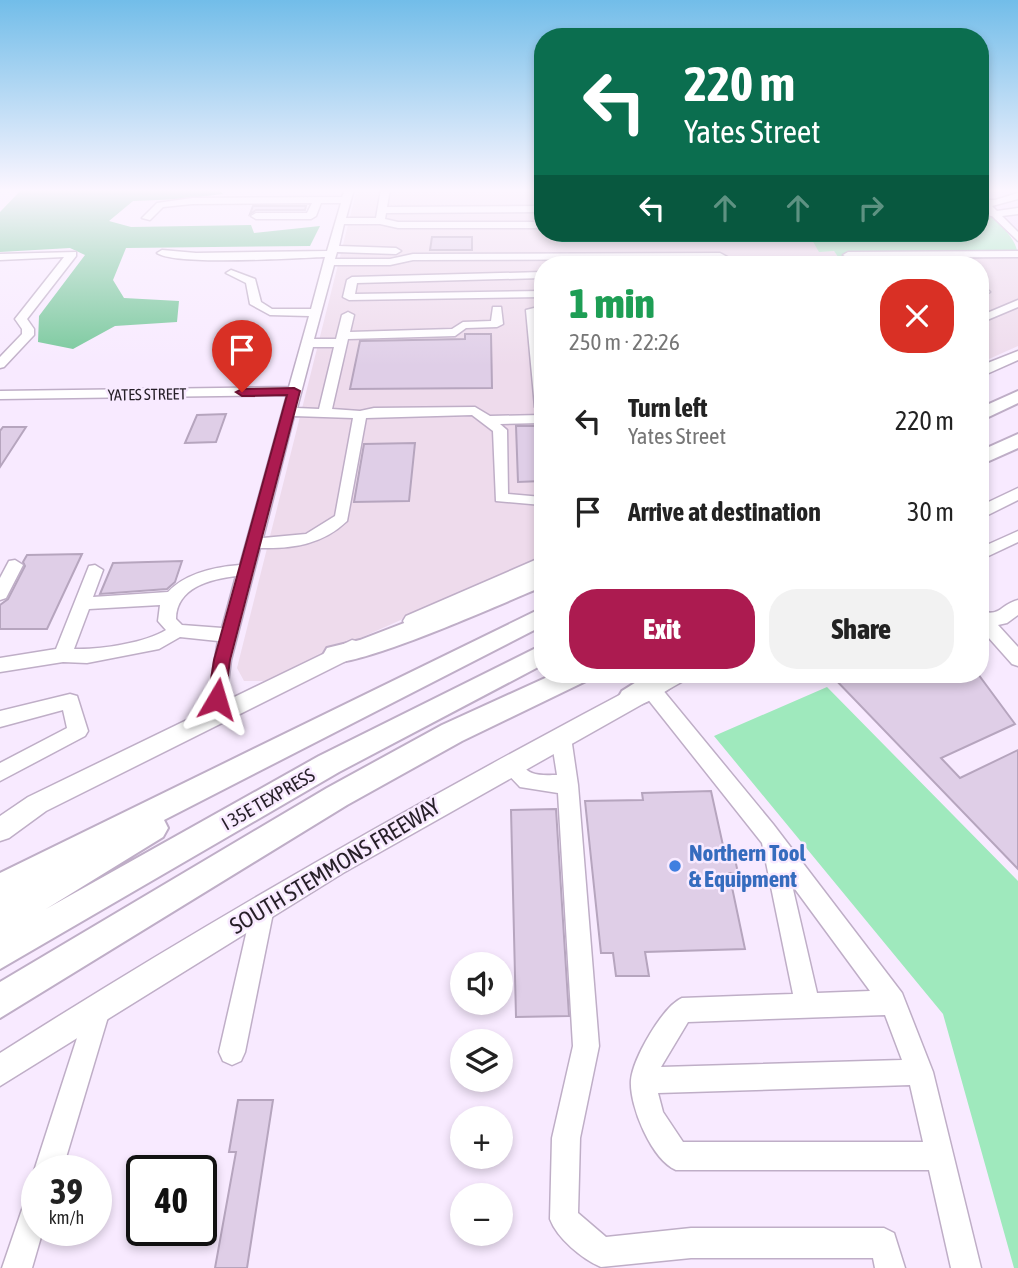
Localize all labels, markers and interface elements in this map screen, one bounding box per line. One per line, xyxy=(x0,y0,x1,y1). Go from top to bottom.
text: 220 m xyxy=(684,55,795,111)
icon: left xyxy=(569,56,660,147)
text: Yates Street xyxy=(684,113,821,150)
icon: left xyxy=(633,189,671,227)
icon: ahead xyxy=(706,189,744,227)
icon: ahead xyxy=(779,189,817,227)
icon: right xyxy=(852,189,890,227)
text: 1 min xyxy=(569,279,655,327)
button: close xyxy=(880,279,954,353)
pin xyxy=(212,320,272,392)
text: 250 m · 22:26 xyxy=(569,329,680,355)
icon: arrive xyxy=(223,331,261,369)
street label: YATES STREET xyxy=(108,384,186,404)
text: Turn left xyxy=(628,393,708,423)
icon: left xyxy=(569,402,607,440)
text: 220 m xyxy=(895,406,954,436)
text: Yates Street xyxy=(628,423,726,449)
icon: arrive xyxy=(569,493,607,531)
text: Arrive at destination xyxy=(628,497,821,527)
text: 30 m xyxy=(907,497,954,527)
button: Exit xyxy=(569,589,755,669)
button: Share xyxy=(769,589,954,669)
position arrow xyxy=(180,662,254,736)
street label: I 35E TEXPRESS xyxy=(218,764,318,834)
street label: SOUTH STEMMONS FREEWAY xyxy=(225,793,445,939)
place label: Northern Tool & Equipment xyxy=(689,840,807,892)
marker: Northern Tool & Equipment xyxy=(667,858,683,874)
map controls xyxy=(450,952,513,1246)
button: sound xyxy=(450,952,513,1015)
button: layers xyxy=(450,1029,513,1092)
button: + xyxy=(450,1106,513,1169)
speed limit sign: 40 xyxy=(126,1155,217,1246)
text: 39 xyxy=(50,1171,83,1211)
button: − xyxy=(450,1183,513,1246)
text: km/h xyxy=(49,1207,84,1228)

